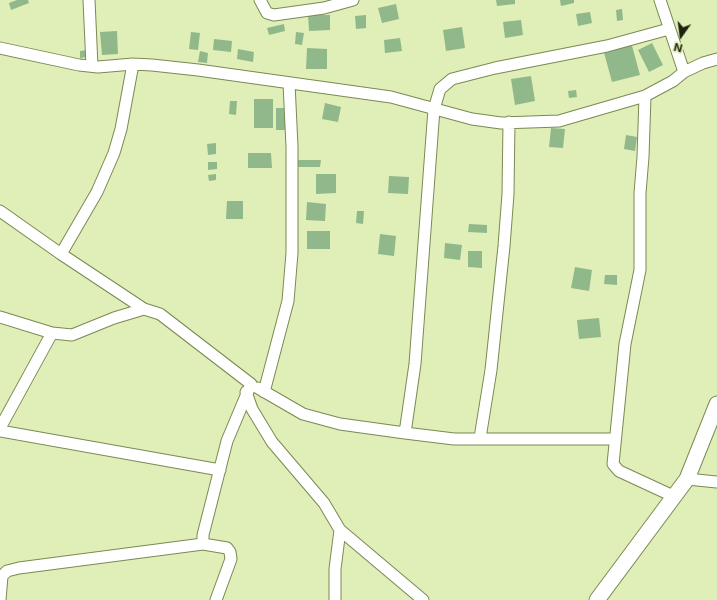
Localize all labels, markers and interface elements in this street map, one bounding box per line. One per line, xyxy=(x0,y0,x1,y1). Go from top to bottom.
north arrow xyxy=(661,16,701,56)
text: N xyxy=(672,40,684,55)

